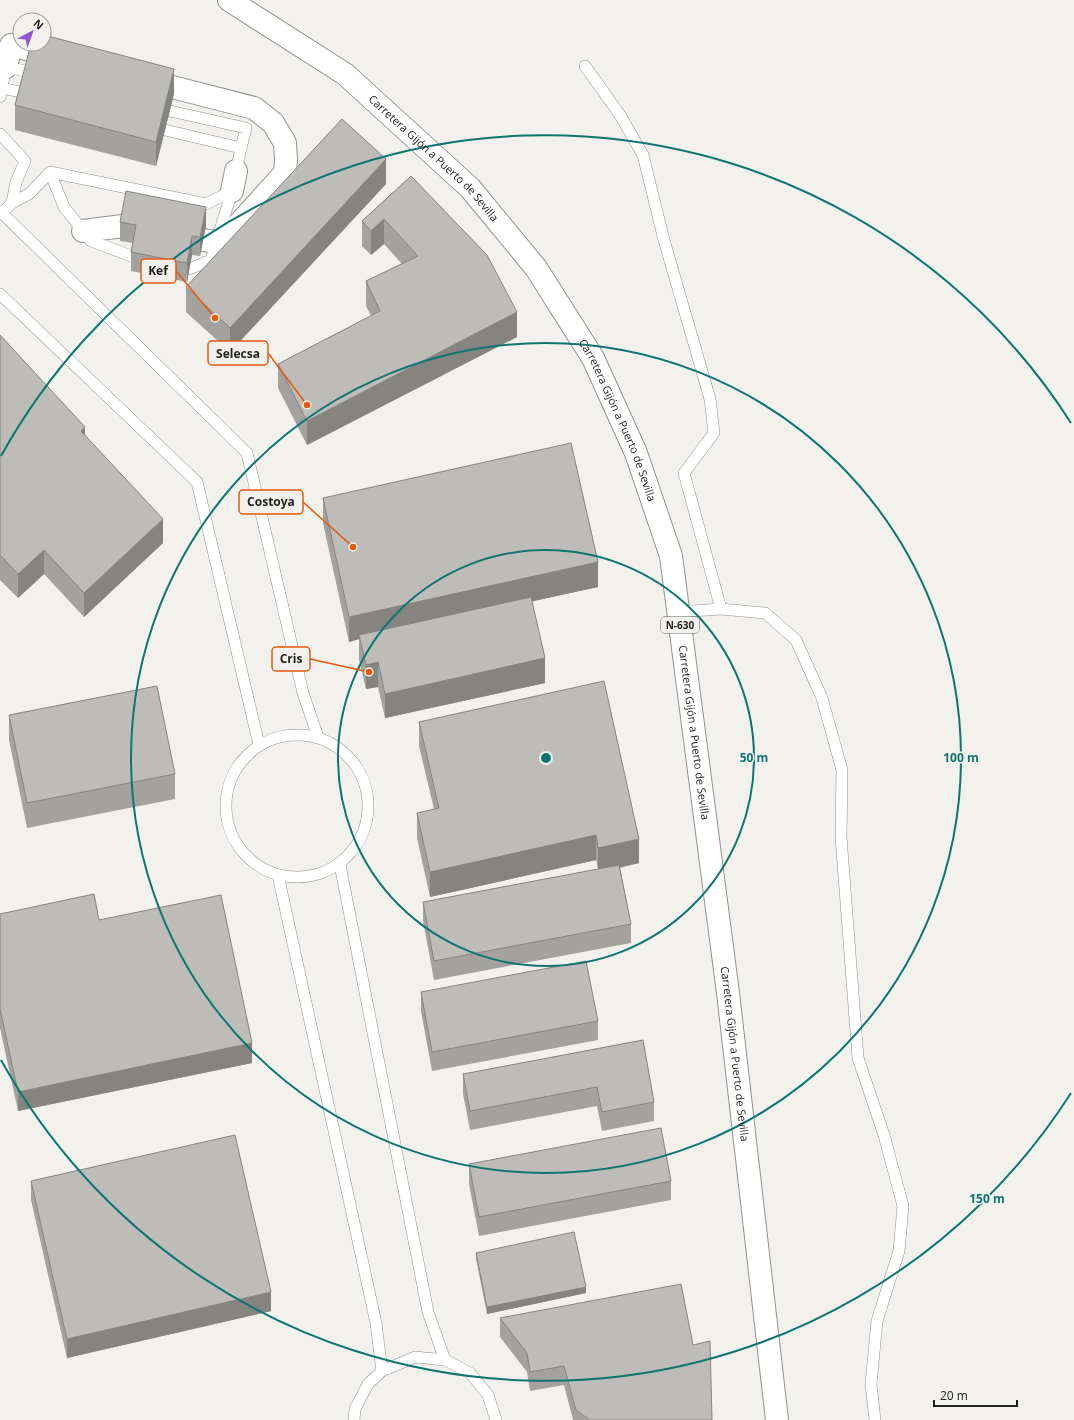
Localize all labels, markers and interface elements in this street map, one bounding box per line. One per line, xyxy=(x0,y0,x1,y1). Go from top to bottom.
north arrow xyxy=(12,12,52,52)
text: N xyxy=(31,15,47,33)
street label: Carretera Gijón a Puerto de Sevilla xyxy=(366,91,502,224)
callout: Kef xyxy=(141,259,176,283)
text: Kef xyxy=(148,262,169,279)
street label: Carretera Gijón a Puerto de Sevilla xyxy=(576,336,660,503)
callout: Selecsa xyxy=(208,341,268,365)
text: Selecsa xyxy=(216,345,260,362)
callout: Costoya xyxy=(239,490,303,514)
text: Costoya xyxy=(247,493,295,510)
road number: N-630 xyxy=(661,617,699,633)
street label: Carretera Gijón a Puerto de Sevilla xyxy=(676,644,713,821)
callout: Cris xyxy=(272,647,310,671)
text: Cris xyxy=(280,650,302,667)
text: 50 m xyxy=(740,749,768,766)
text: 100 m xyxy=(943,749,979,766)
centre of rings xyxy=(539,751,553,765)
street label: Carretera Gijón a Puerto de Sevilla xyxy=(718,965,753,1142)
text: 150 m xyxy=(969,1190,1005,1207)
scale bar xyxy=(934,1382,1017,1408)
text: 20 m xyxy=(940,1387,968,1404)

